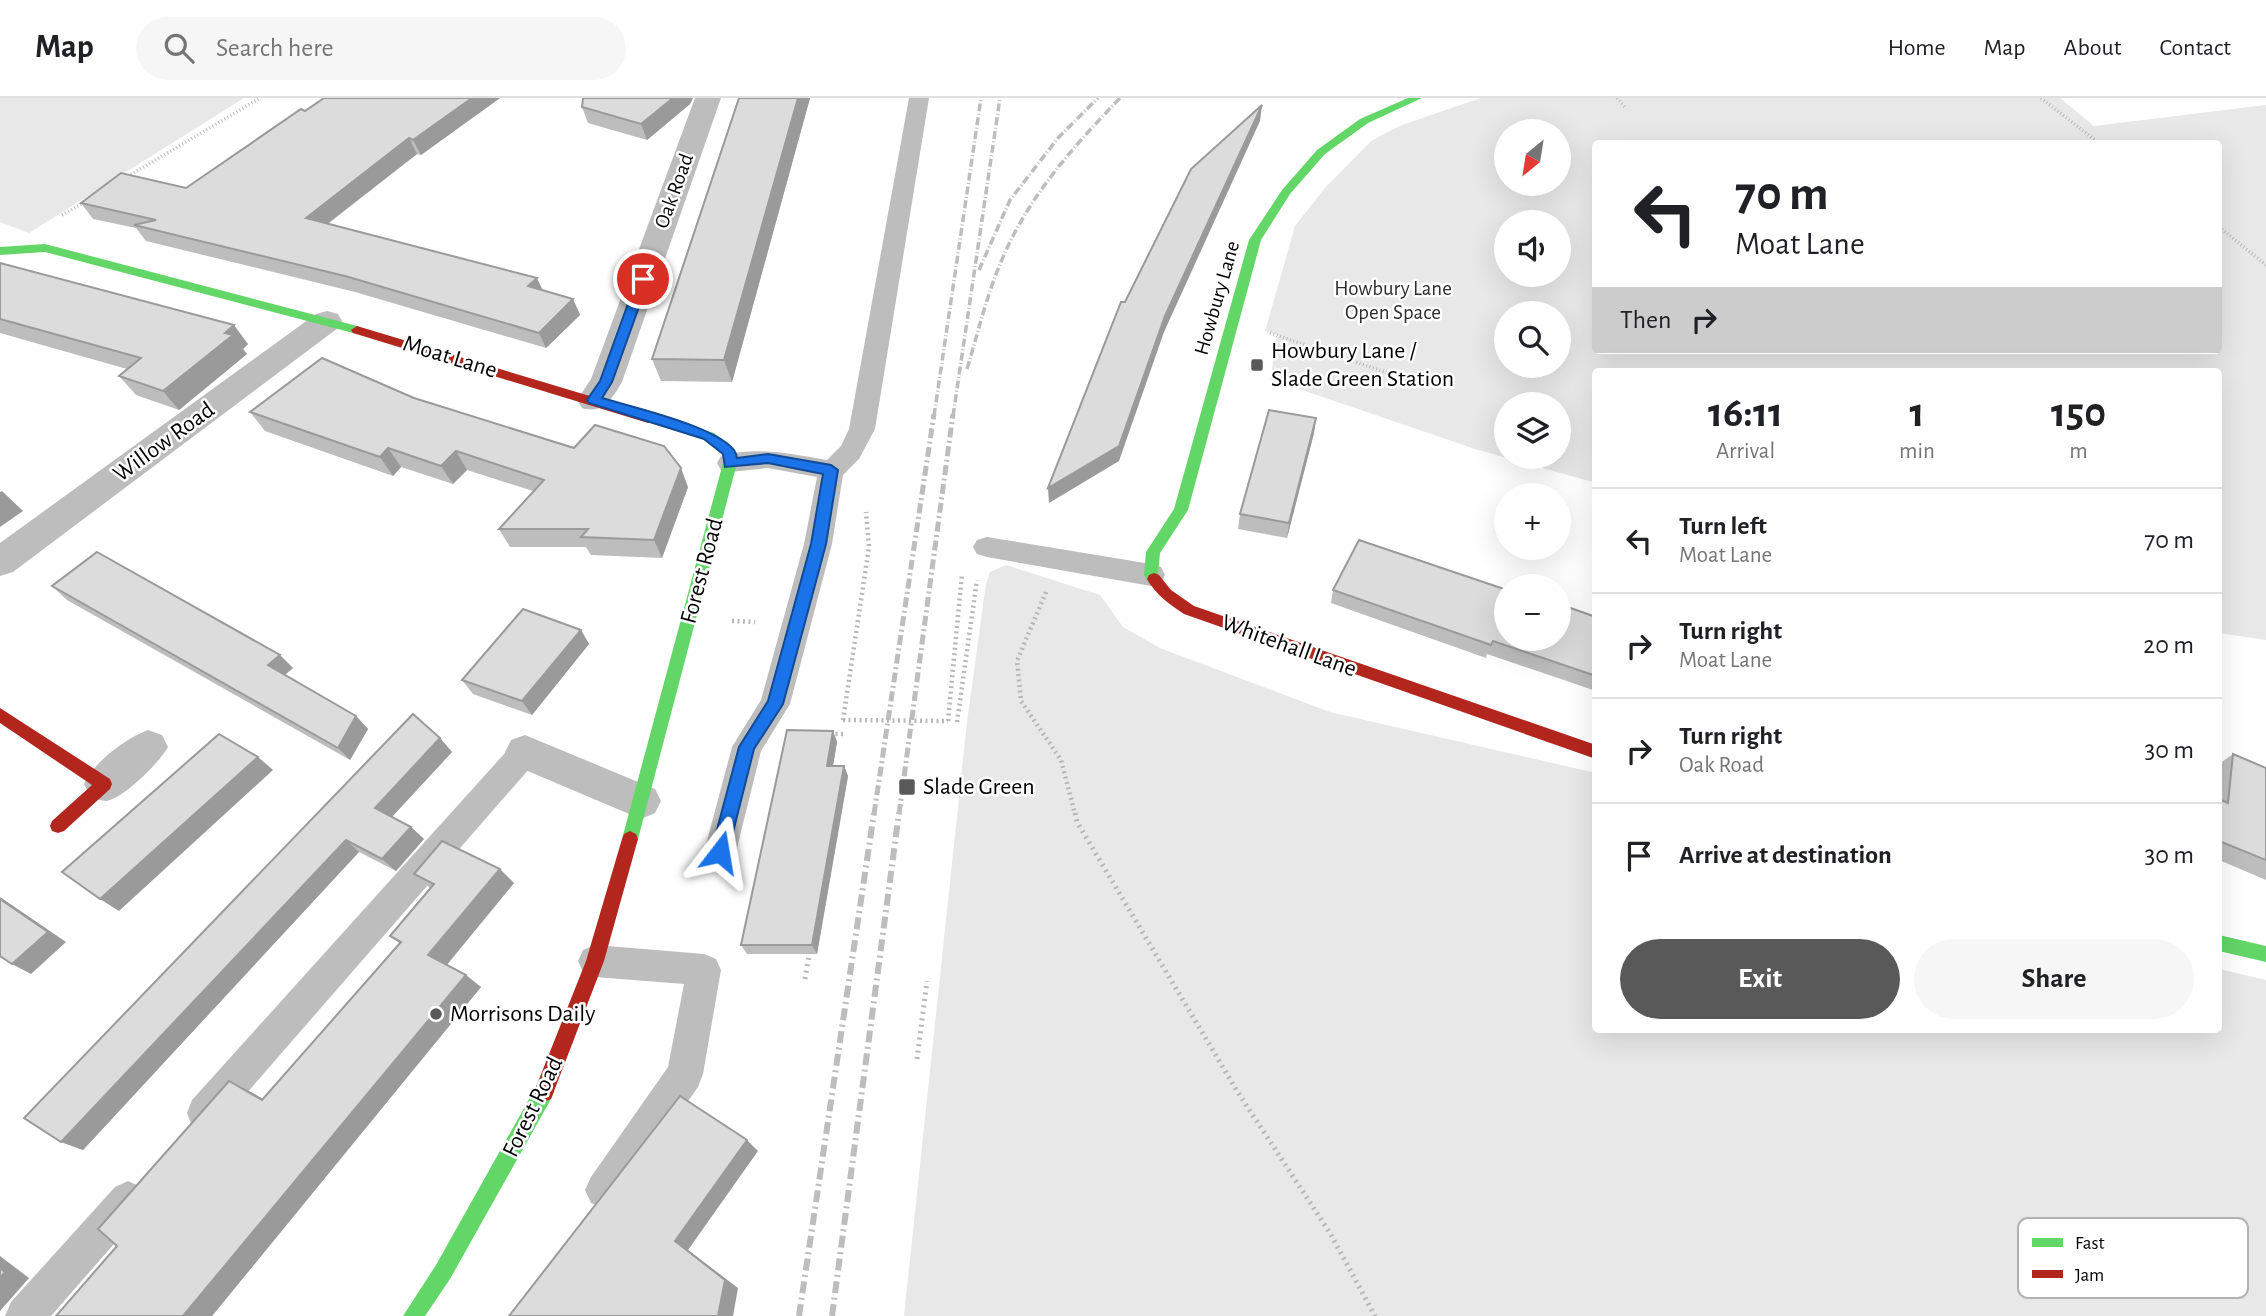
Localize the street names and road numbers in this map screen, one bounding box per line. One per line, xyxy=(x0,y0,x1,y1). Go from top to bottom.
street label: Oak Road xyxy=(651,151,697,231)
street label: Howbury Lane xyxy=(1191,239,1243,357)
street label: Moat Lane xyxy=(400,331,500,383)
street label: Willow Road xyxy=(109,397,219,487)
street label: Forest Road xyxy=(676,516,728,626)
street label: Whitehall Lane xyxy=(1218,611,1360,681)
street label: Forest Road xyxy=(499,1053,567,1161)

